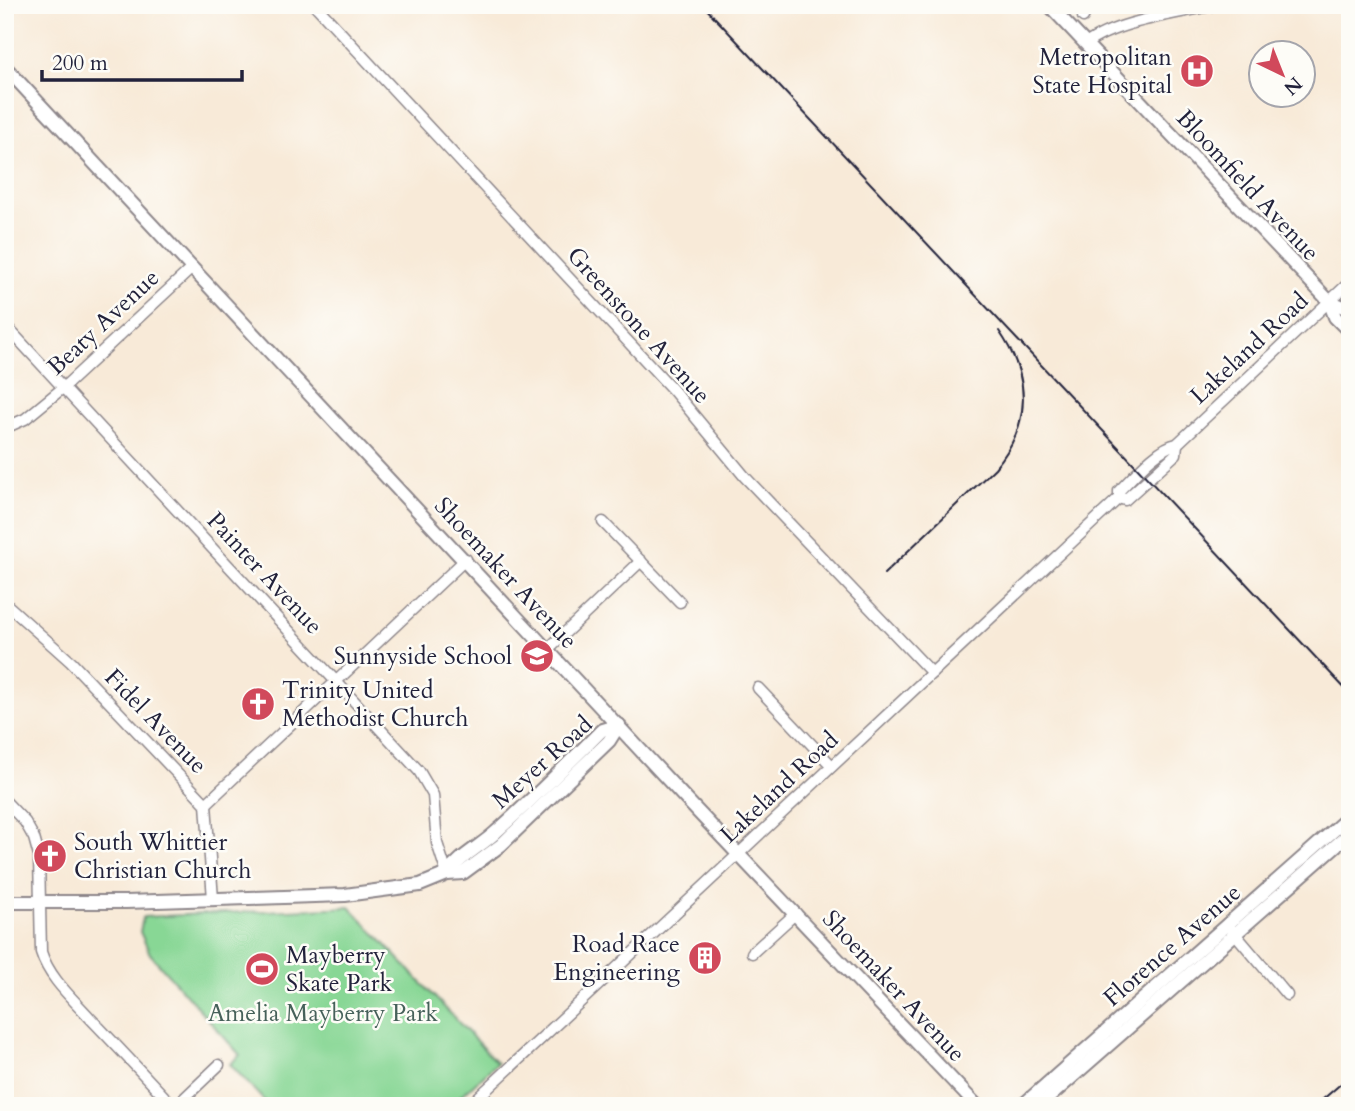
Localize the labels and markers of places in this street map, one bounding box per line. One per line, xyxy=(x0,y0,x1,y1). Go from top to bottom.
place label: Metropolitan State Hospital xyxy=(1032,41,1172,102)
hospital icon: Metropolitan State Hospital xyxy=(1178,52,1216,90)
school or university icon: Sunnyside School xyxy=(518,637,556,675)
place label: Sunnyside School xyxy=(334,640,512,673)
place label: Trinity United Methodist Church xyxy=(282,674,468,735)
church icon: Trinity United Methodist Church xyxy=(239,685,277,723)
place label: South Whittier Christian Church xyxy=(74,826,251,887)
church icon: South Whittier Christian Church xyxy=(31,837,69,875)
place label: Road Race Engineering xyxy=(553,928,681,989)
place label: Mayberry Skate Park xyxy=(286,939,392,1000)
building icon: Road Race Engineering xyxy=(686,939,724,977)
sports icon: Mayberry Skate Park xyxy=(243,950,281,988)

